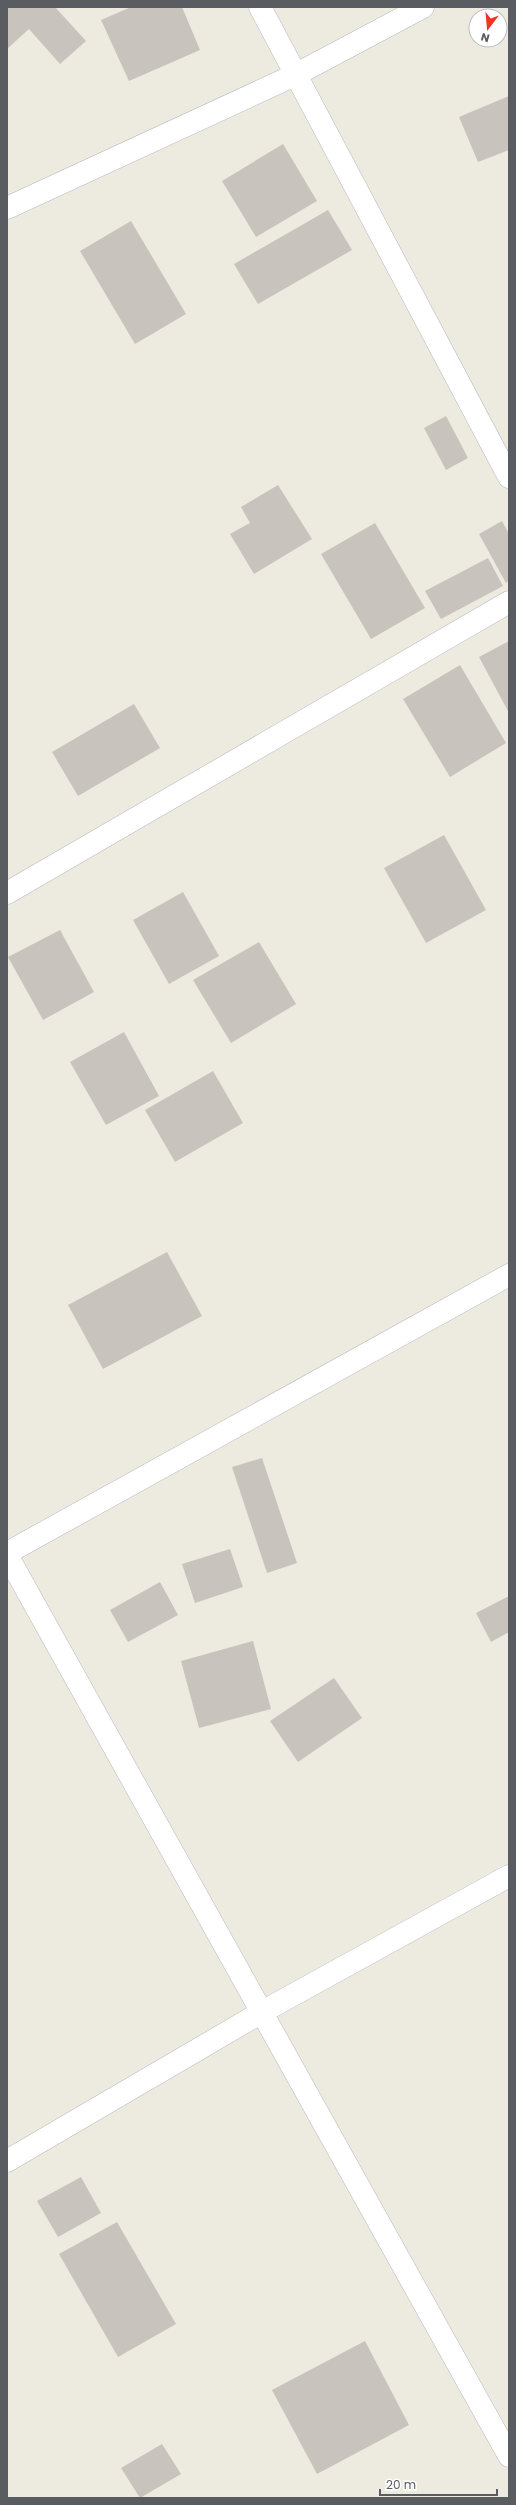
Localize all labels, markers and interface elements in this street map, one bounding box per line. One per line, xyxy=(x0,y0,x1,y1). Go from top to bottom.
north arrow xyxy=(468,8,508,48)
text: N xyxy=(479,29,491,46)
scale bar xyxy=(380,2471,497,2497)
text: 20 m xyxy=(386,2476,416,2493)

